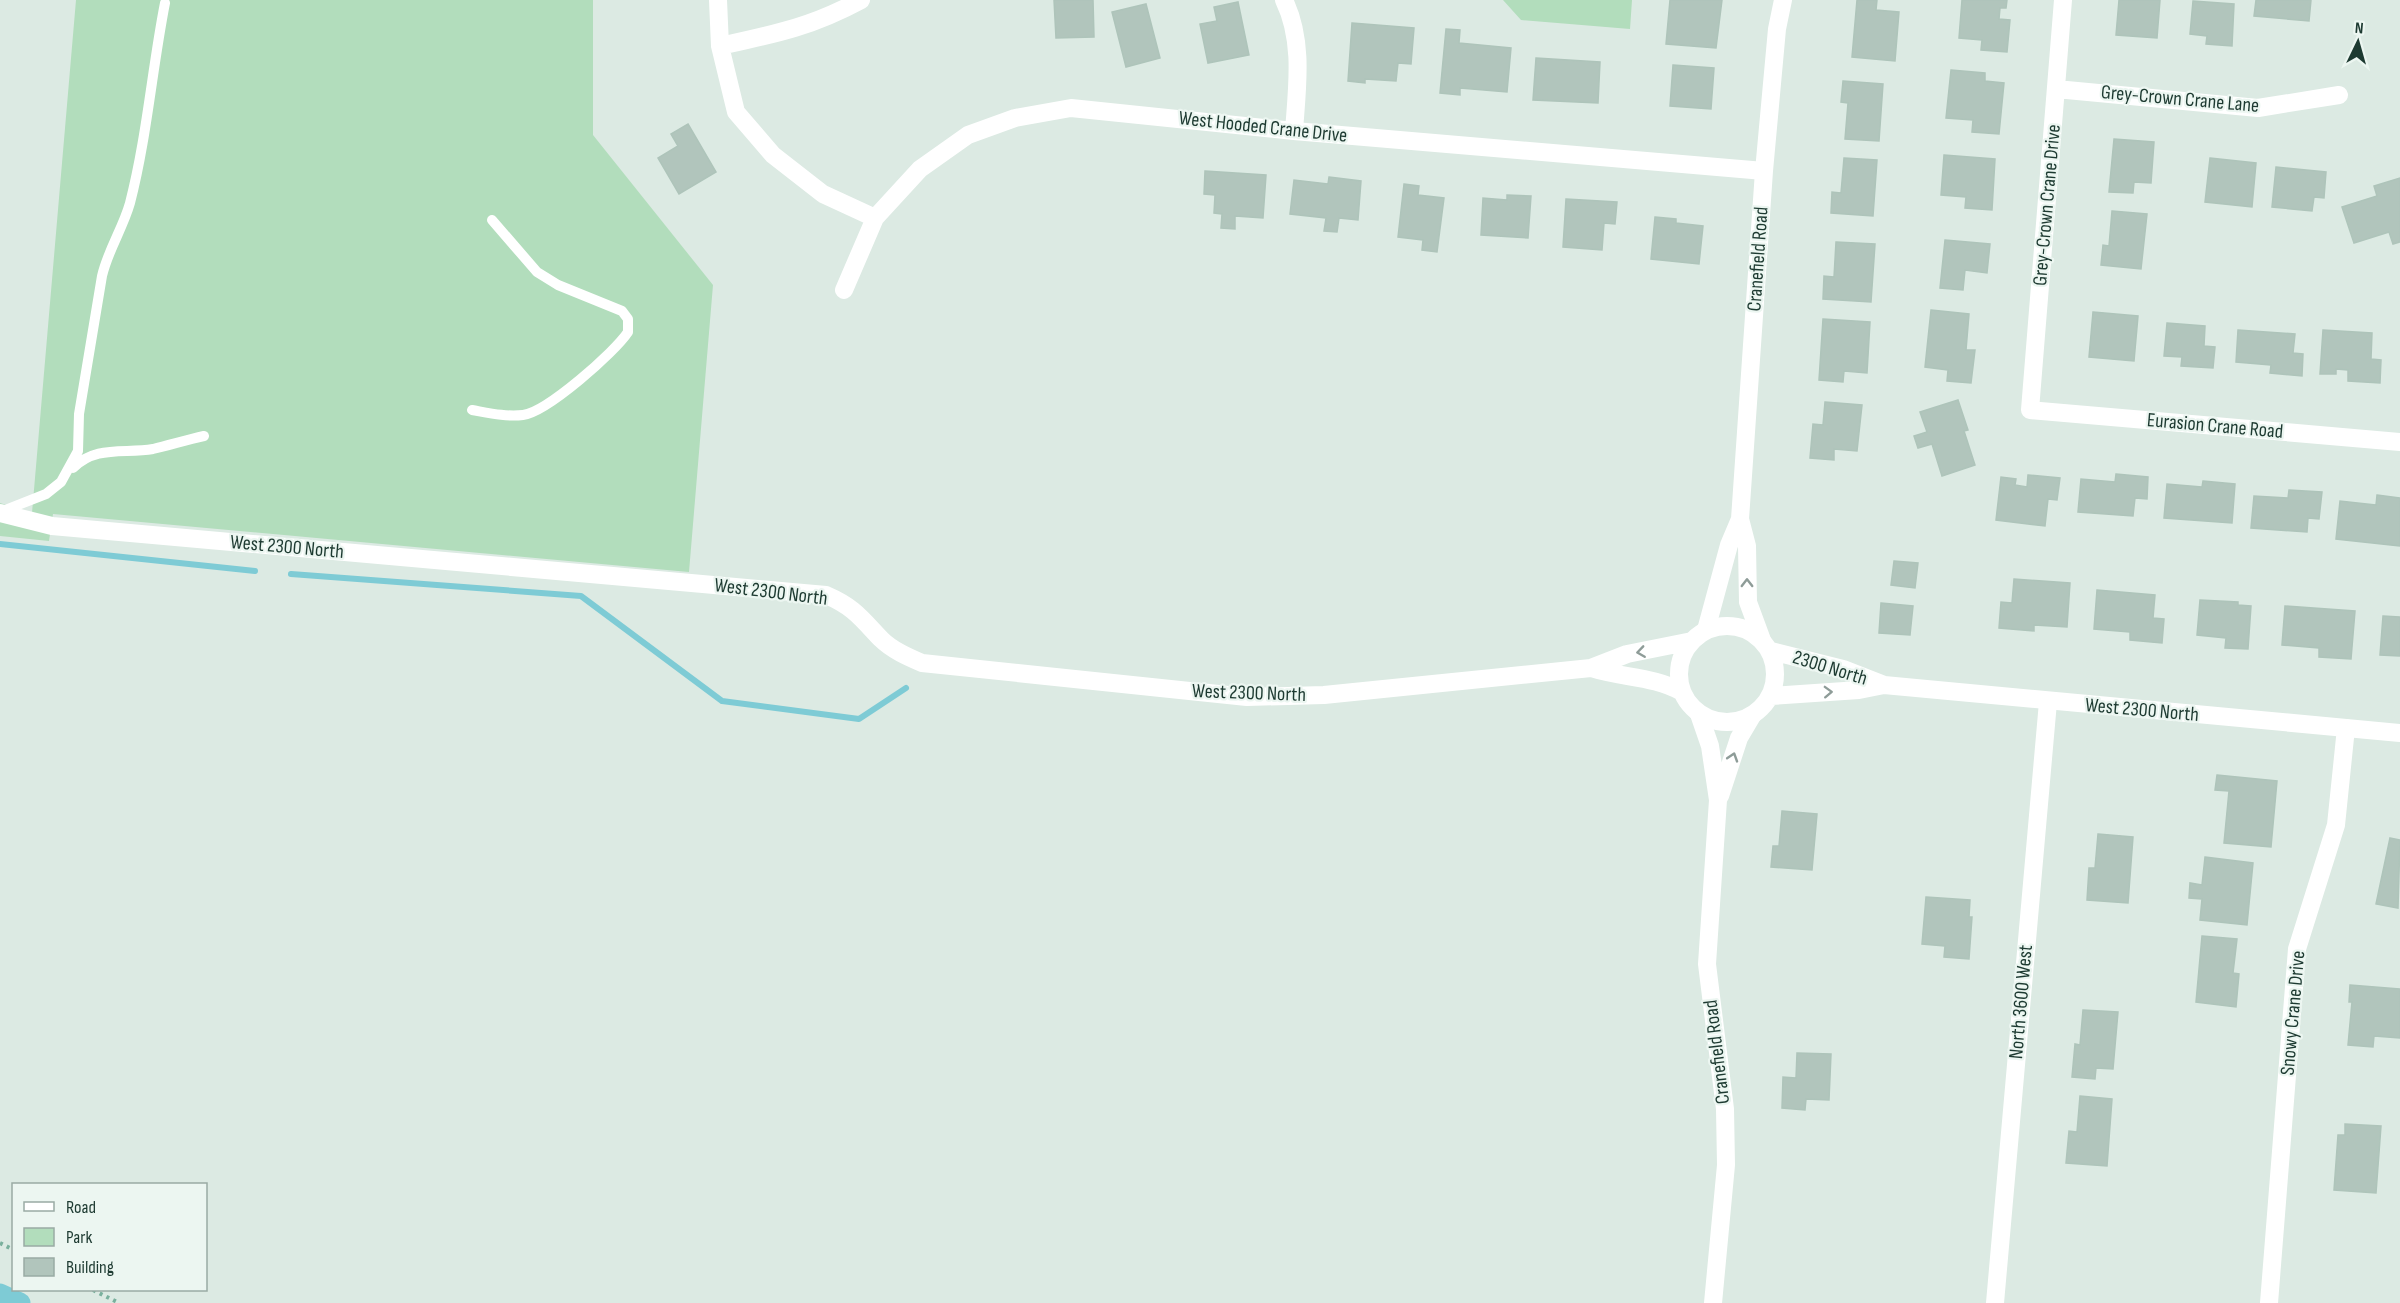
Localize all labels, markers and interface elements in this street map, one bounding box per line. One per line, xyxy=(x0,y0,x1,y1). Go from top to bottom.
north arrow xyxy=(2328,12,2388,72)
text: N xyxy=(2354,19,2364,38)
street label: Grey-Crown Crane Lane xyxy=(2100,80,2260,118)
street label: West Hooded Crane Drive xyxy=(1178,106,1348,148)
street label: Grey-Crown Crane Drive xyxy=(2028,123,2066,287)
street label: Cranefield Road xyxy=(1742,206,1774,312)
street label: Eurasion Crane Road xyxy=(2146,408,2284,444)
street label: West 2300 North xyxy=(229,530,345,564)
street label: West 2300 North xyxy=(713,573,829,611)
one-way arrow xyxy=(1741,579,1753,588)
street label: 2300 North xyxy=(1790,645,1870,691)
one-way arrow xyxy=(1636,646,1645,658)
street label: West 2300 North xyxy=(1192,679,1306,707)
one-way arrow xyxy=(1823,685,1832,698)
street label: West 2300 North xyxy=(2084,693,2200,727)
one-way arrow xyxy=(1725,752,1738,763)
street label: North 3600 West xyxy=(2004,944,2038,1060)
street label: Snowy Crane Drive xyxy=(2276,950,2310,1076)
street label: Cranefield Road xyxy=(1699,999,1735,1105)
legend xyxy=(12,1183,207,1291)
text: Road xyxy=(66,1197,96,1218)
text: Park xyxy=(66,1227,92,1248)
text: Building xyxy=(66,1257,114,1278)

